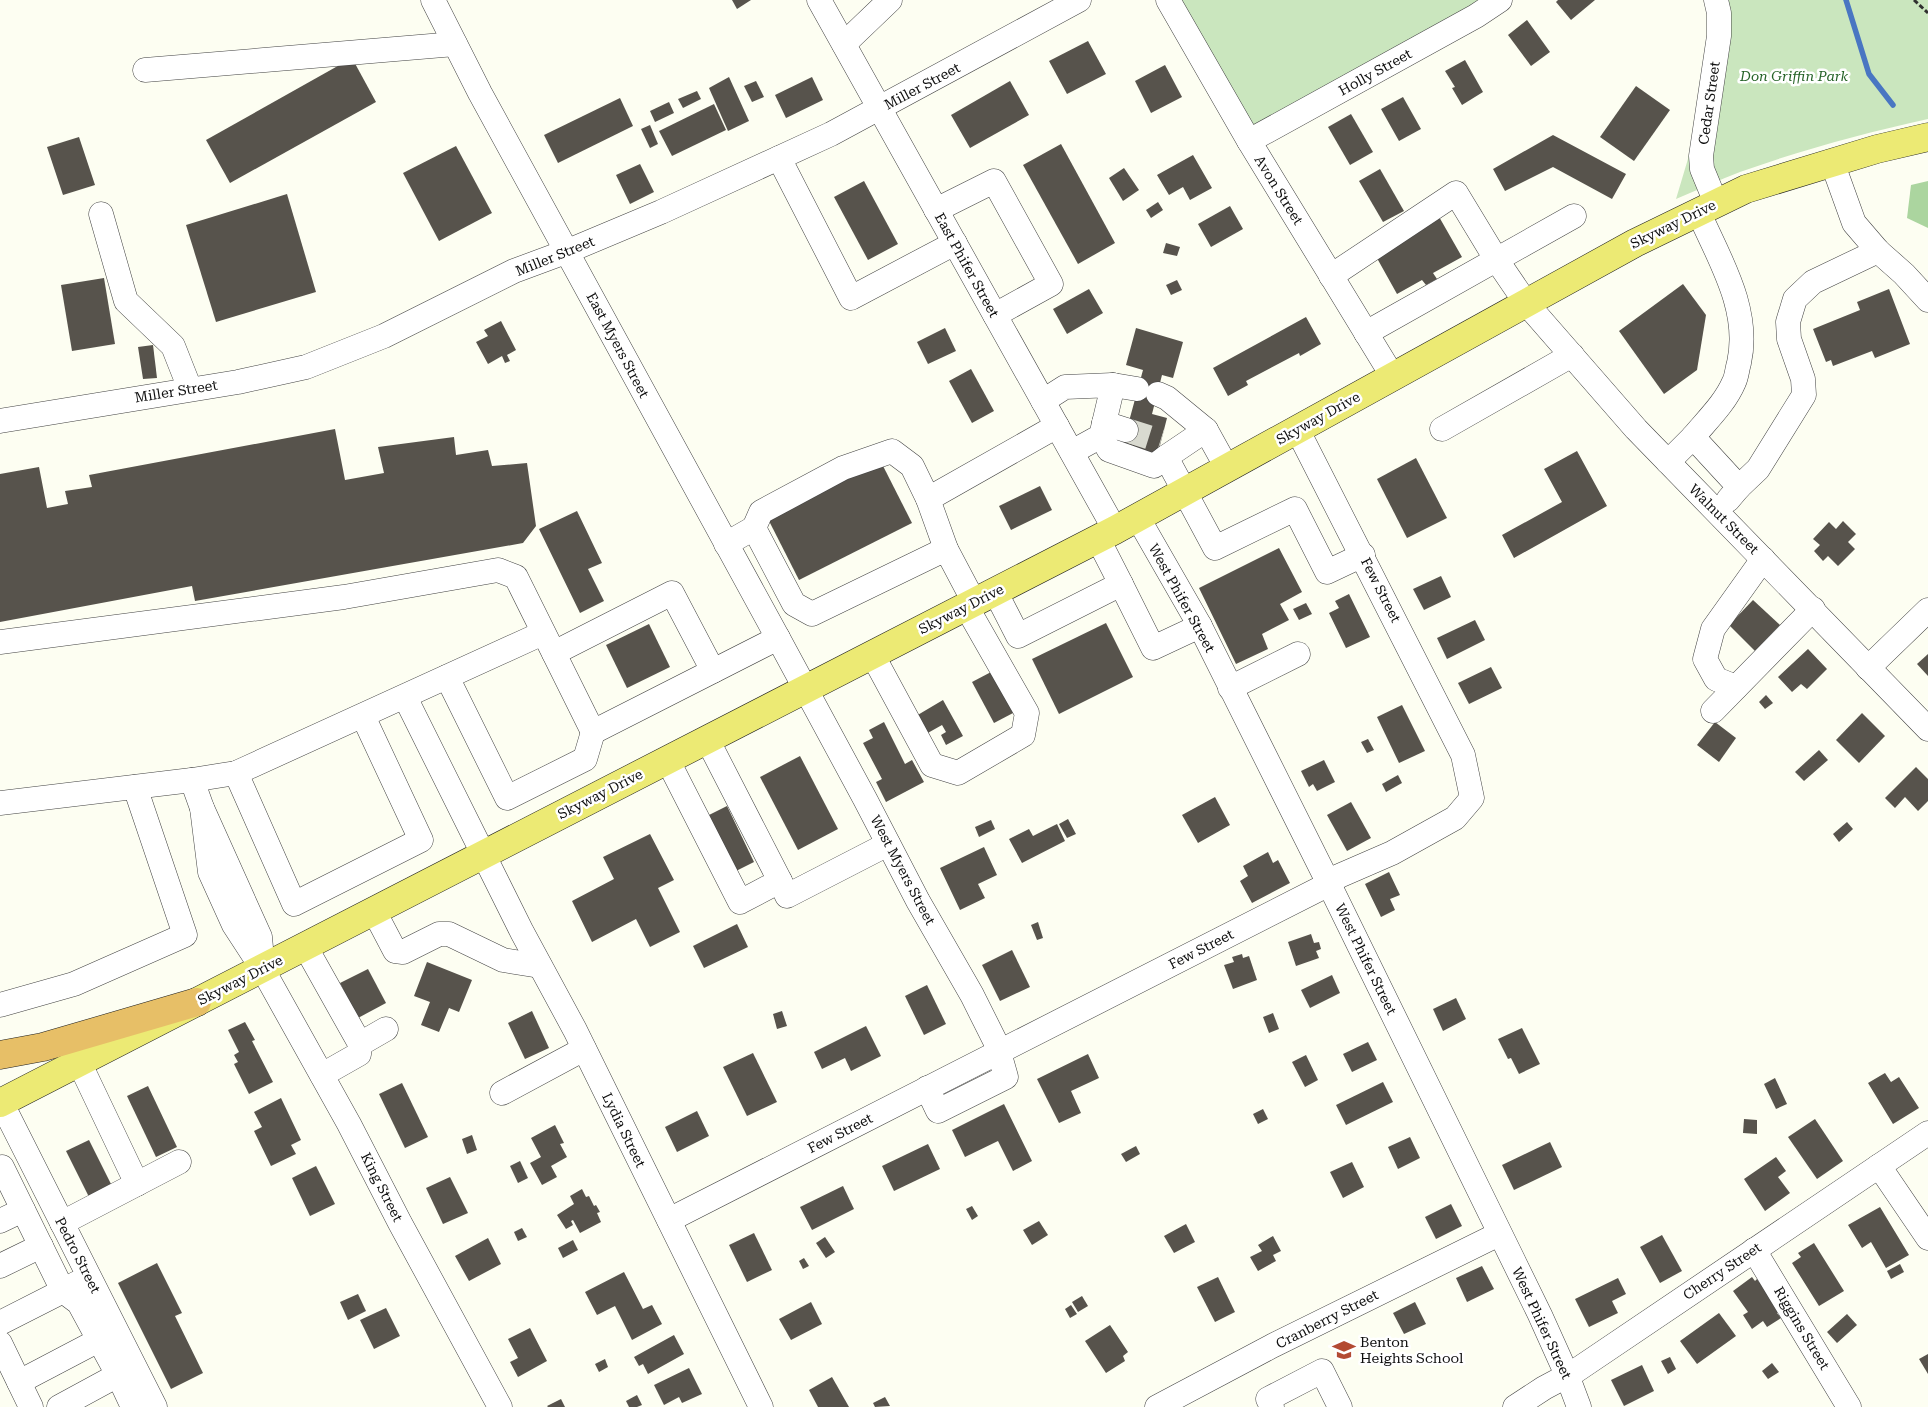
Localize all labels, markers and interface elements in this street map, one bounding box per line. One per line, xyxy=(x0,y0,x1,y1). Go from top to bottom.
street label: Holly Street xyxy=(1336,45,1414,99)
street label: Miller Street xyxy=(881,59,963,113)
street label: Cedar Street xyxy=(1695,60,1723,146)
park label: Don Griffin Park xyxy=(1739,68,1848,84)
street label: Avon Street xyxy=(1251,152,1307,228)
street label: Skyway Drive xyxy=(1628,196,1719,252)
street label: East Phifer Street xyxy=(932,210,1002,320)
street label: Miller Street xyxy=(513,233,597,279)
street label: East Myers Street xyxy=(583,290,653,400)
street label: Miller Street xyxy=(133,377,219,405)
street label: Skyway Drive xyxy=(1273,388,1363,448)
street label: Walnut Street xyxy=(1686,481,1762,557)
street label: West Phifer Street xyxy=(1146,541,1218,655)
street label: Few Street xyxy=(1358,555,1404,625)
street label: Skyway Drive xyxy=(916,581,1006,637)
street label: Skyway Drive xyxy=(555,766,645,822)
street label: West Myers Street xyxy=(867,812,939,928)
street label: West Phifer Street xyxy=(1332,901,1400,1017)
street label: Few Street xyxy=(1166,926,1236,972)
street label: Skyway Drive xyxy=(195,952,285,1008)
street label: Lydia Street xyxy=(599,1090,649,1170)
street label: Few Street xyxy=(805,1110,875,1156)
street label: King Street xyxy=(358,1150,406,1224)
street label: Pedro Street xyxy=(52,1214,104,1296)
street label: Cherry Street xyxy=(1680,1239,1764,1303)
street label: West Phifer Street xyxy=(1509,1264,1575,1382)
street label: Riggins Street xyxy=(1771,1284,1833,1372)
street label: Cranberry Street xyxy=(1273,1286,1381,1352)
place label: Benton Heights School xyxy=(1360,1334,1464,1366)
school or university icon: Benton Heights School xyxy=(1331,1337,1357,1363)

